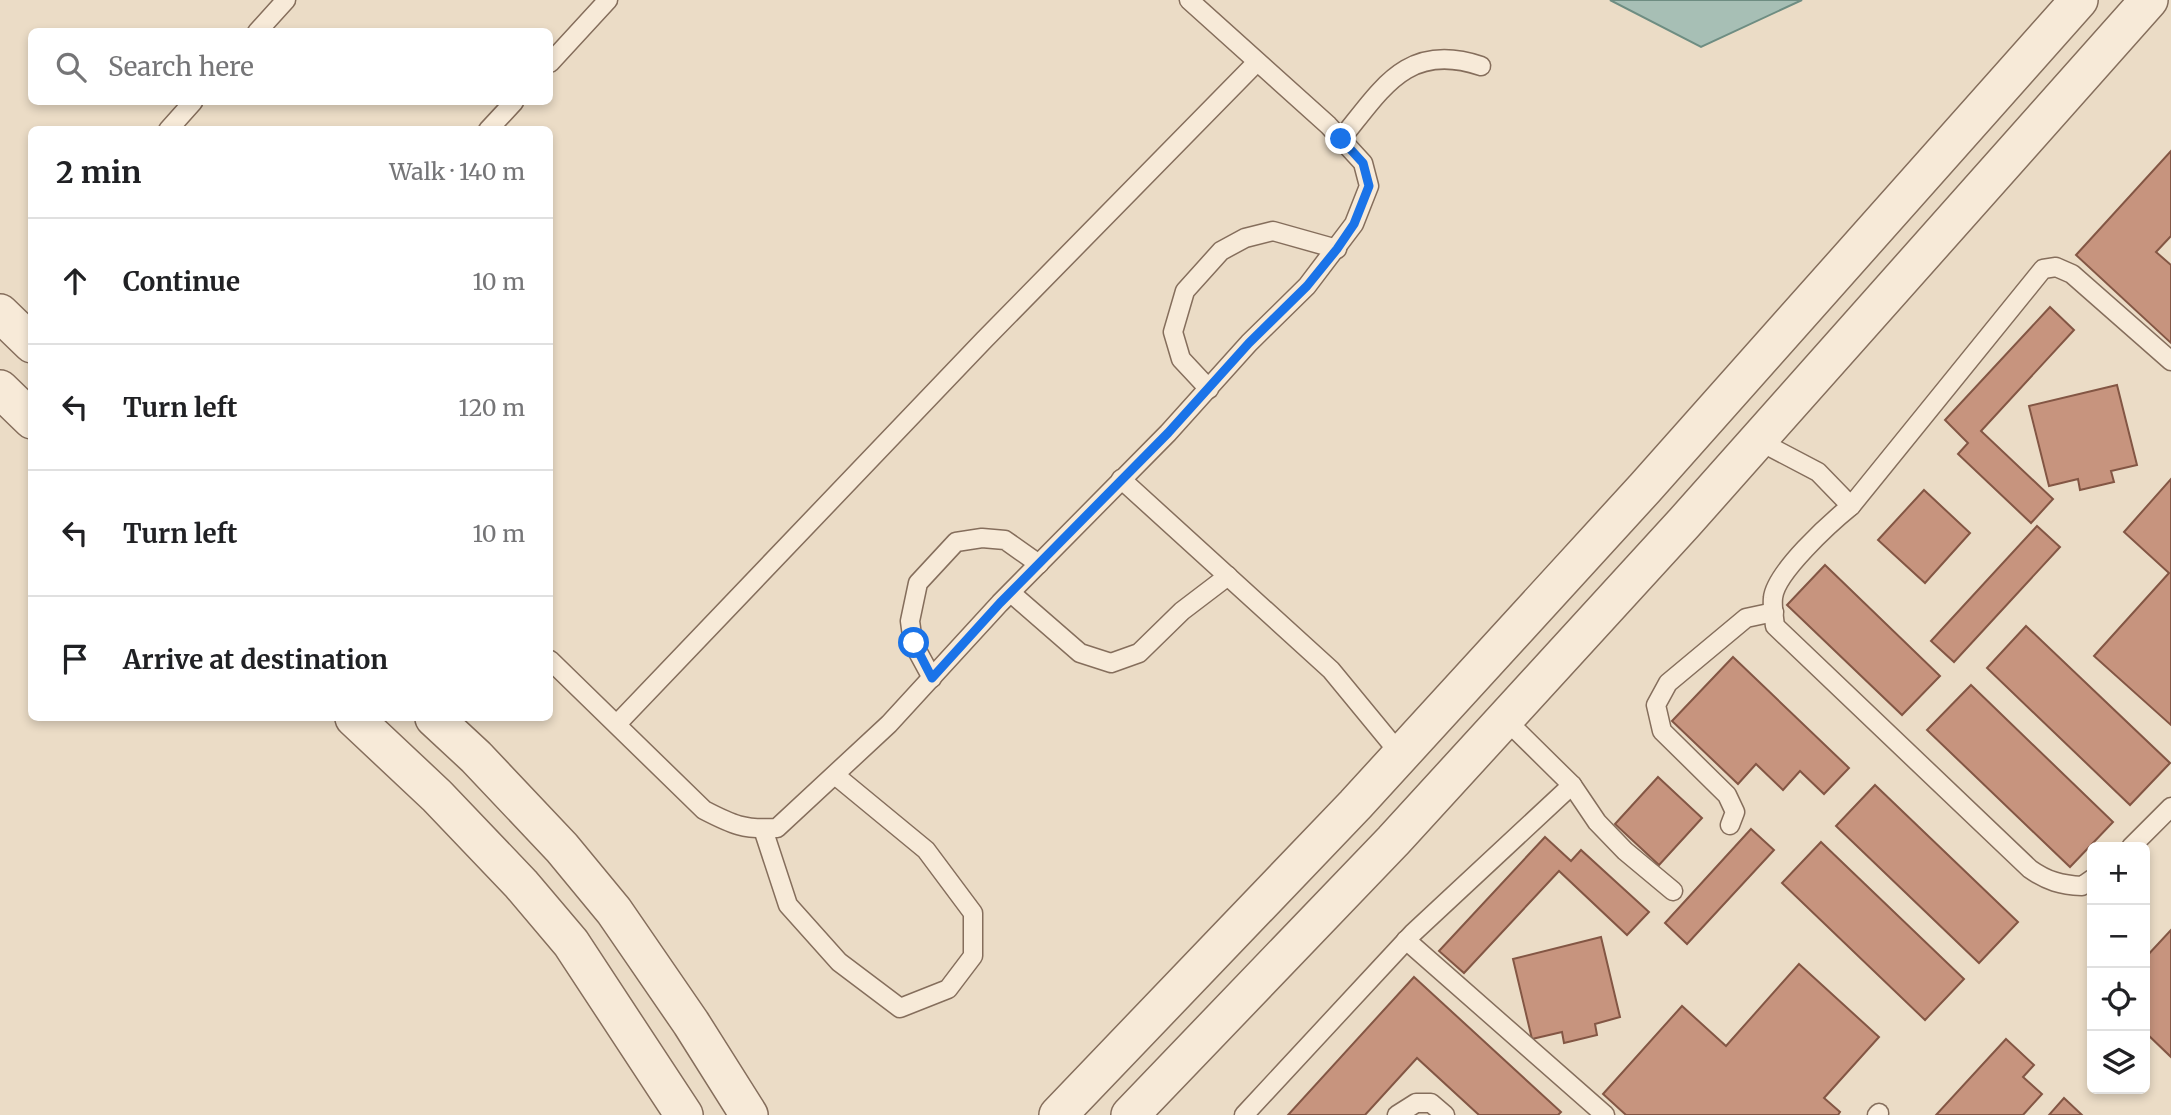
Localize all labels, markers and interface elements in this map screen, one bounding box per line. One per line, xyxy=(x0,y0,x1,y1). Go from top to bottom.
search box xyxy=(28,28,553,105)
icon: search xyxy=(52,48,90,86)
text: Search here xyxy=(108,50,254,83)
route end xyxy=(1325,123,1356,154)
text: 2 min xyxy=(56,153,141,191)
text: Walk · 140 m xyxy=(389,157,525,186)
icon: ahead xyxy=(56,262,94,300)
text: Continue xyxy=(123,265,240,298)
text: 10 m xyxy=(472,267,525,296)
icon: left xyxy=(56,388,94,426)
text: Turn left xyxy=(123,391,237,424)
text: 120 m xyxy=(459,393,525,422)
icon: left xyxy=(56,514,94,552)
text: Turn left xyxy=(123,517,237,550)
text: 10 m xyxy=(472,519,525,548)
route start xyxy=(898,627,929,658)
icon: arrive xyxy=(56,640,94,678)
text: Arrive at destination xyxy=(123,643,388,676)
map controls xyxy=(2087,842,2150,1094)
button: + xyxy=(2087,842,2150,905)
button: − xyxy=(2087,905,2150,968)
button: locate xyxy=(2087,968,2150,1031)
button: layers xyxy=(2087,1031,2150,1094)

